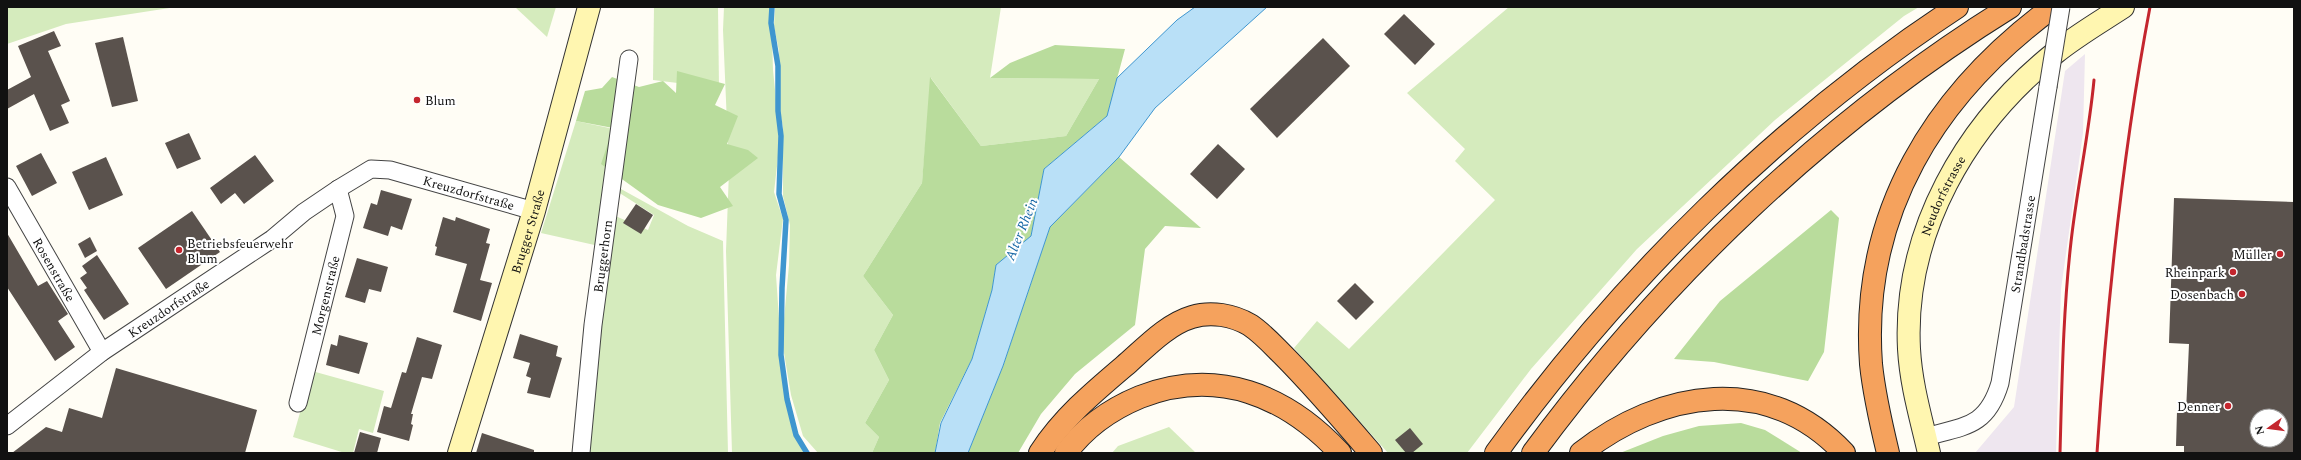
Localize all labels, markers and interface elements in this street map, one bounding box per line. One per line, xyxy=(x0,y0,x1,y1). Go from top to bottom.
place label: Blum xyxy=(425,91,456,111)
marker: Blum xyxy=(412,95,422,105)
street label: Neudorfstrasse xyxy=(1916,152,1971,239)
street label: Kreuzdorfstraße xyxy=(420,171,517,216)
street label: Brugger Straße xyxy=(506,187,550,276)
water label: Alter Rhein xyxy=(999,194,1044,264)
street label: Strandbadstrasse xyxy=(2006,194,2041,294)
street label: Bruggerhorn xyxy=(588,218,618,294)
street label: Rosenstraße xyxy=(27,234,80,306)
place label: Betriebsfeuerwehr Blum xyxy=(187,234,293,269)
marker: Betriebsfeuerwehr Blum xyxy=(174,245,184,255)
place label: Müller xyxy=(2233,245,2272,265)
marker: Müller xyxy=(2275,249,2285,259)
street label: Morgenstraße xyxy=(306,254,346,338)
place label: Rheinpark xyxy=(2165,263,2225,283)
marker: Rheinpark xyxy=(2228,267,2238,277)
street label: Kreuzdorfstraße xyxy=(124,274,214,343)
place label: Dosenbach xyxy=(2170,285,2234,305)
marker: Dosenbach xyxy=(2237,289,2247,299)
place label: Denner xyxy=(2177,397,2220,417)
marker: Denner xyxy=(2223,401,2233,411)
north arrow xyxy=(2249,408,2289,448)
text: N xyxy=(2250,424,2269,437)

